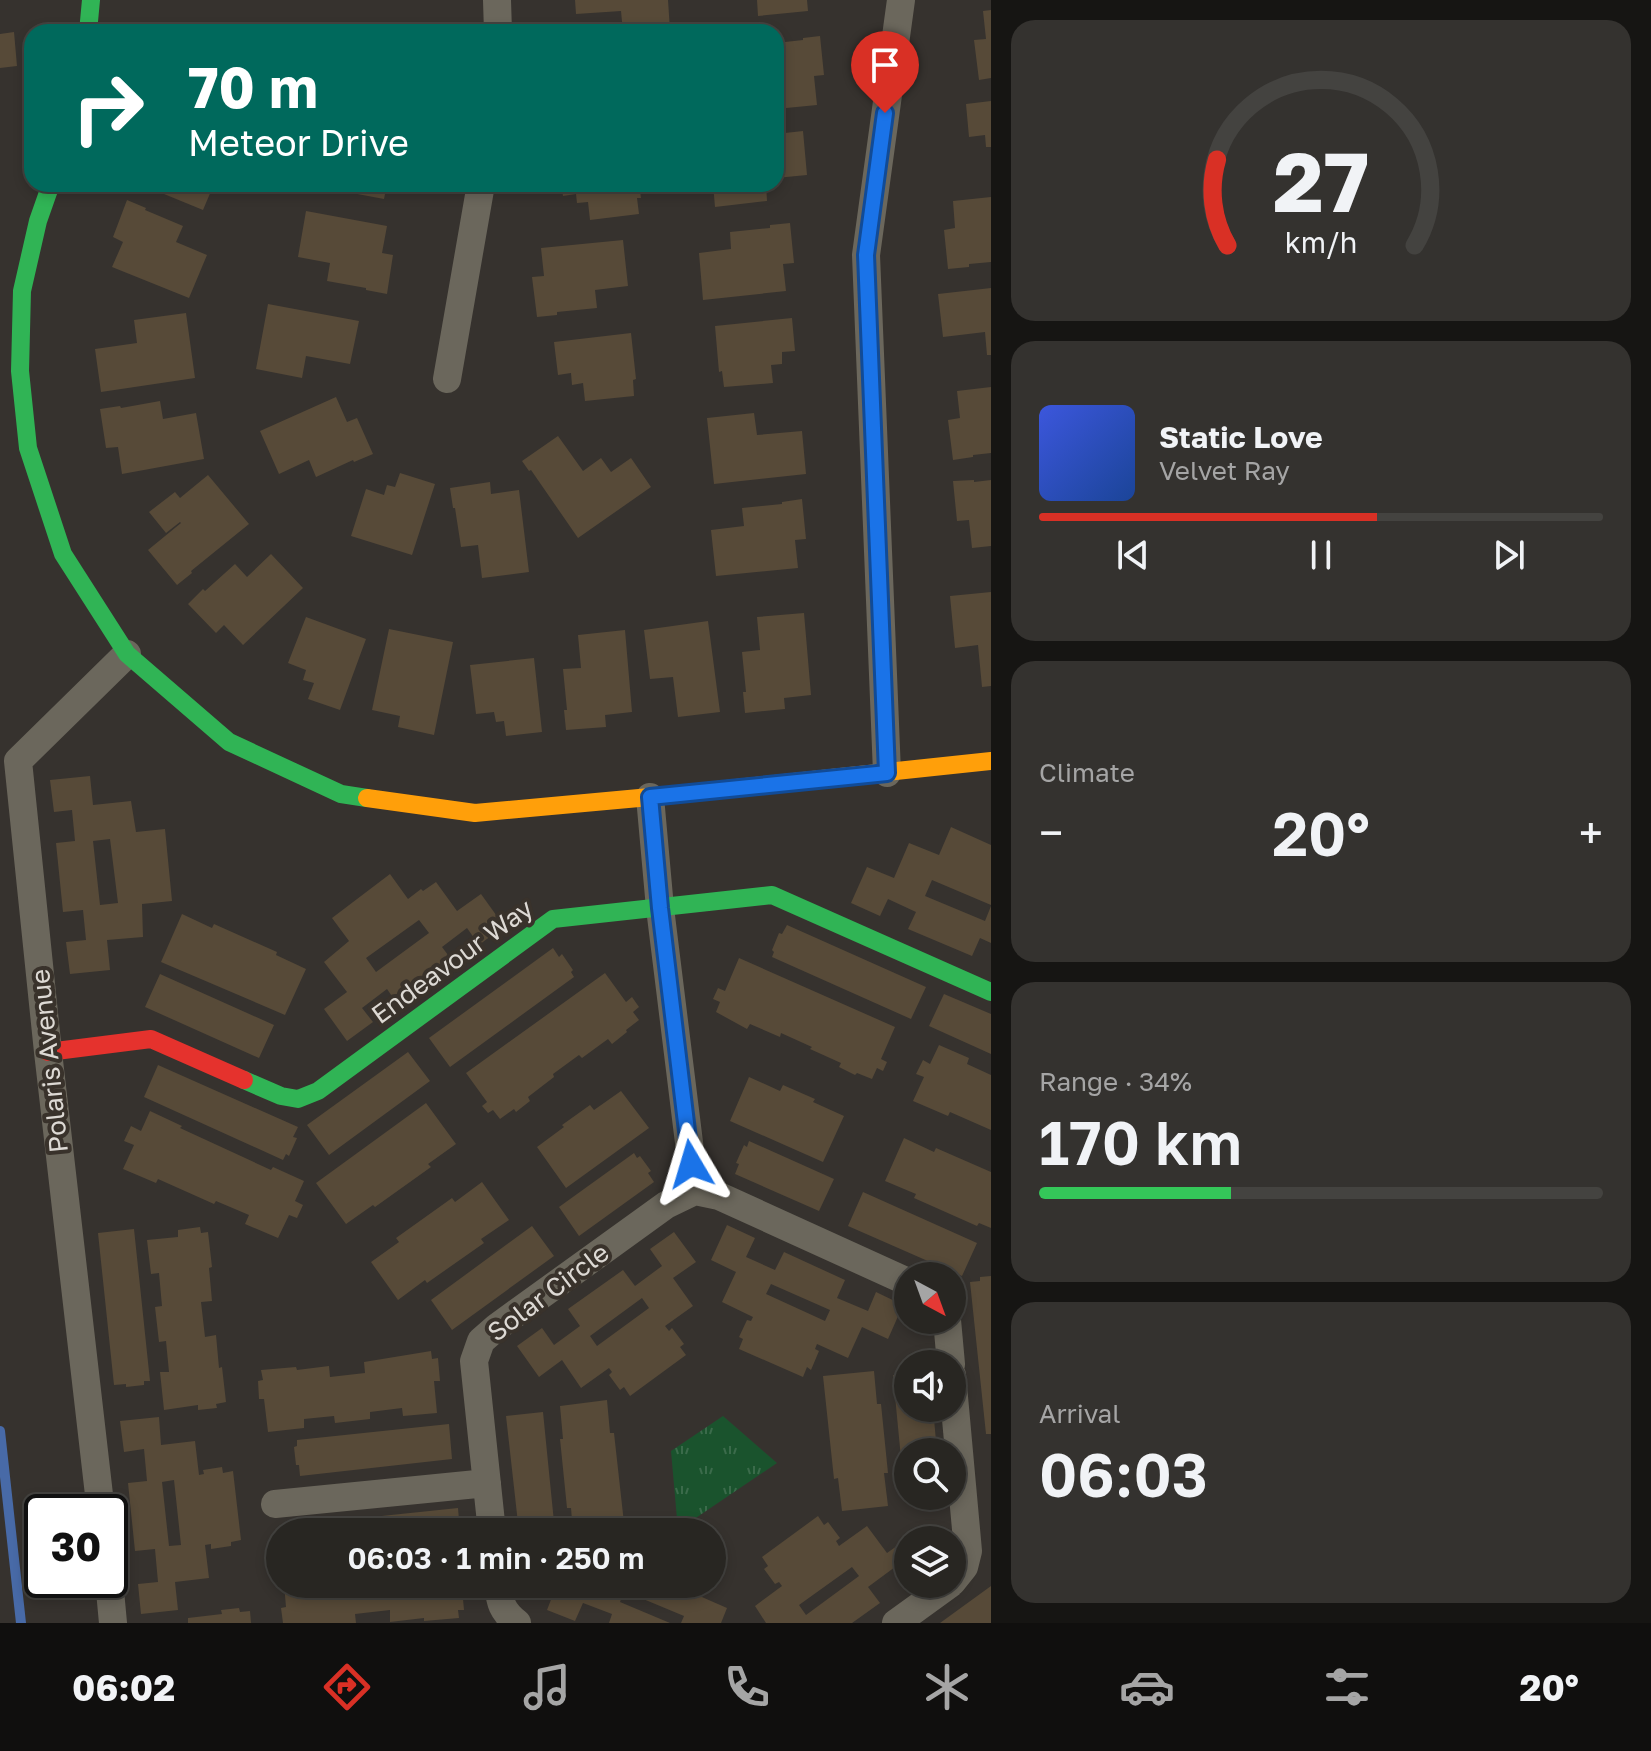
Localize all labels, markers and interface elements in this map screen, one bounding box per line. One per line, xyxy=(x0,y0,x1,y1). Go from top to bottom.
pin xyxy=(851,31,919,113)
icon: arrive xyxy=(863,43,907,87)
text: 70 m xyxy=(188,53,318,120)
icon: right xyxy=(56,56,160,160)
text: Meteor Drive xyxy=(188,121,409,164)
text: 27 xyxy=(1273,130,1369,230)
text: km/h xyxy=(1285,225,1357,259)
text: Static Love xyxy=(1159,419,1323,455)
text: Velvet Ray xyxy=(1159,455,1290,486)
icon: previous xyxy=(1111,533,1155,577)
icon: pause xyxy=(1299,533,1343,577)
icon: next xyxy=(1487,533,1531,577)
text: Climate xyxy=(1039,757,1135,788)
text: 20° xyxy=(1272,797,1370,869)
text: − xyxy=(1039,806,1063,859)
text: + xyxy=(1579,806,1603,859)
street label: Endeavour Way xyxy=(365,892,539,1030)
street label: Polaris Avenue xyxy=(24,968,74,1154)
text: Range · 34% xyxy=(1039,1066,1192,1097)
text: 170 km xyxy=(1039,1106,1242,1178)
position arrow xyxy=(649,1122,733,1206)
street label: Solar Circle xyxy=(481,1236,615,1348)
north arrow xyxy=(894,1262,966,1334)
map controls xyxy=(894,1262,966,1598)
button: sound xyxy=(894,1350,966,1422)
text: Arrival xyxy=(1039,1398,1120,1429)
button: search xyxy=(894,1438,966,1510)
text: 06:03 xyxy=(1039,1438,1208,1510)
speed limit sign: 30 xyxy=(24,1494,128,1598)
button: layers xyxy=(894,1526,966,1598)
text: 06:03 · 1 min · 250 m xyxy=(347,1540,645,1576)
icon: directions xyxy=(319,1659,375,1715)
icon: music xyxy=(519,1659,575,1715)
icon: phone xyxy=(719,1659,775,1715)
icon: climate xyxy=(919,1659,975,1715)
icon: car xyxy=(1119,1659,1175,1715)
icon: filters xyxy=(1319,1659,1375,1715)
text: 06:02 xyxy=(72,1666,175,1709)
text: 20° xyxy=(1519,1666,1579,1709)

